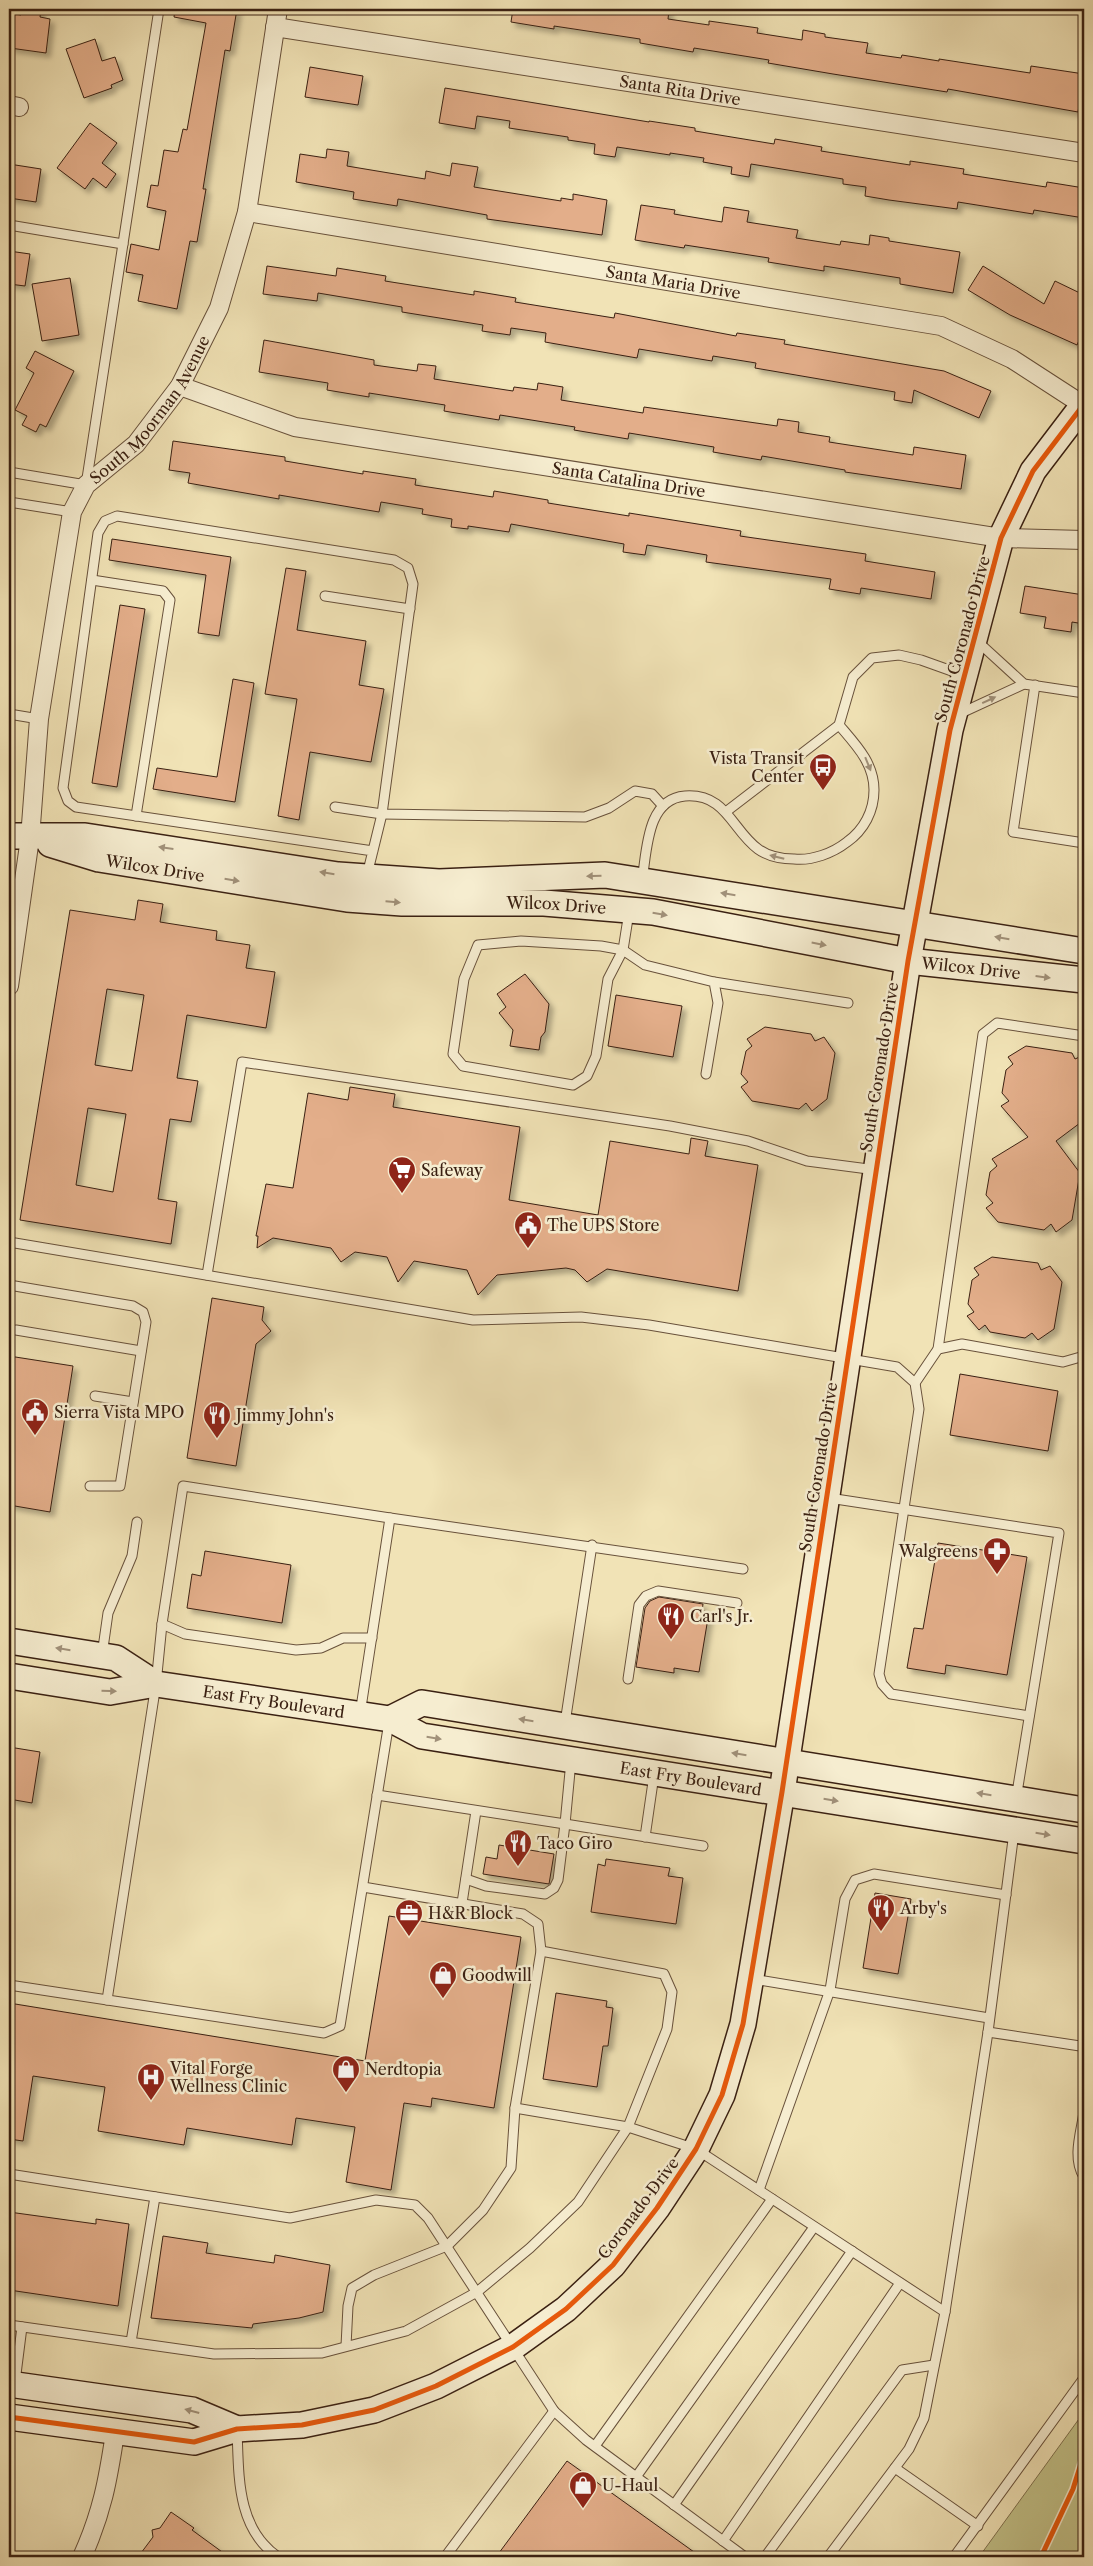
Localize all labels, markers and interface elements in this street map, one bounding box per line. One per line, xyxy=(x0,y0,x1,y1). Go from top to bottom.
street label: Santa Rita Drive xyxy=(618,71,742,109)
street label: Santa Maria Drive xyxy=(604,261,742,303)
street label: South Moorman Avenue xyxy=(85,332,214,488)
street label: Santa Catalina Drive xyxy=(551,458,707,501)
street label: South Coronado Drive xyxy=(930,554,994,724)
one-way arrow xyxy=(982,696,996,704)
place label: Vista Transit Center xyxy=(708,748,804,786)
bus stop icon: Vista Transit Center xyxy=(808,752,838,791)
one-way arrow xyxy=(864,757,872,771)
one-way arrow xyxy=(158,843,174,851)
street label: Wilcox Drive xyxy=(103,850,206,886)
one-way arrow xyxy=(769,853,785,861)
one-way arrow xyxy=(318,868,334,876)
one-way arrow xyxy=(585,872,601,880)
one-way arrow xyxy=(224,876,240,884)
one-way arrow xyxy=(719,890,735,898)
street label: Wilcox Drive xyxy=(505,893,607,918)
one-way arrow xyxy=(385,899,401,907)
one-way arrow xyxy=(652,910,668,918)
one-way arrow xyxy=(993,933,1009,941)
one-way arrow xyxy=(812,940,827,948)
street label: Wilcox Drive xyxy=(919,952,1022,983)
one-way arrow xyxy=(1035,973,1051,981)
street label: South Coronado Drive xyxy=(856,981,902,1153)
supermarket icon: Safeway xyxy=(387,1155,417,1194)
place label: Safeway xyxy=(421,1160,484,1180)
public building icon: The UPS Store xyxy=(513,1210,543,1249)
place label: The UPS Store xyxy=(547,1215,660,1235)
street label: South Coronado Drive xyxy=(795,1381,841,1553)
public building icon: Sierra Vista MPO xyxy=(20,1397,50,1436)
restaurant icon: Jimmy John's xyxy=(202,1400,232,1439)
place label: Sierra Vista MPO xyxy=(54,1402,184,1422)
place label: Jimmy John's xyxy=(233,1405,334,1425)
pharmacy icon: Walgreens xyxy=(982,1536,1012,1575)
place label: Walgreens xyxy=(898,1541,978,1561)
restaurant icon: Carl's Jr. xyxy=(656,1601,686,1640)
place label: Carl's Jr. xyxy=(690,1606,753,1626)
one-way arrow xyxy=(55,1645,71,1653)
street label: East Fry Boulevard xyxy=(201,1681,346,1722)
one-way arrow xyxy=(101,1687,117,1695)
one-way arrow xyxy=(518,1716,534,1724)
one-way arrow xyxy=(426,1734,442,1742)
one-way arrow xyxy=(730,1750,746,1758)
street label: East Fry Boulevard xyxy=(619,1758,763,1800)
one-way arrow xyxy=(976,1789,992,1797)
one-way arrow xyxy=(823,1796,839,1804)
restaurant icon: Taco Giro xyxy=(503,1828,533,1867)
one-way arrow xyxy=(1035,1831,1051,1839)
place label: Taco Giro xyxy=(537,1833,613,1853)
restaurant icon: Arby's xyxy=(866,1893,896,1932)
office icon: H&R Block xyxy=(394,1898,424,1937)
place label: Arby's xyxy=(899,1898,947,1918)
place label: H&R Block xyxy=(428,1903,514,1923)
shop icon: Goodwill xyxy=(428,1960,458,1999)
place label: Goodwill xyxy=(462,1965,532,1985)
shop icon: Nerdtopia xyxy=(331,2054,361,2093)
place label: Vital Forge Wellness Clinic xyxy=(169,2058,287,2096)
place label: Nerdtopia xyxy=(365,2059,442,2079)
hospital icon: Vital Forge Wellness Clinic xyxy=(136,2062,166,2101)
street label: Coronado Drive xyxy=(593,2153,683,2263)
one-way arrow xyxy=(185,2407,200,2415)
shop icon: U-Haul xyxy=(568,2470,598,2509)
place label: U-Haul xyxy=(602,2475,658,2495)

